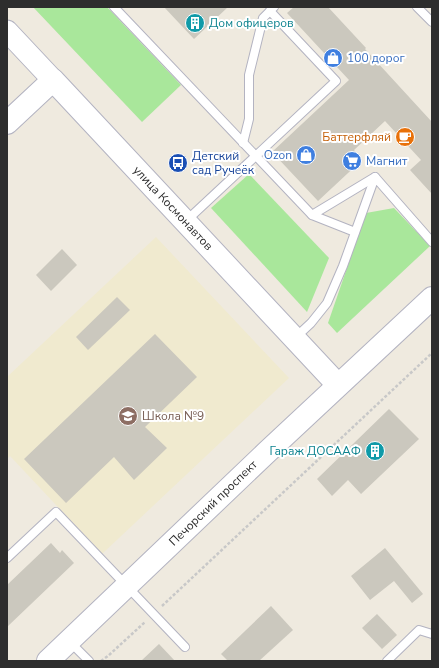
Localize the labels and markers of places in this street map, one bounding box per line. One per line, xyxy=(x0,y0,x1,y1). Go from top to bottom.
building icon: Дом офицеров xyxy=(184,12,206,34)
place label: Дом офицеров xyxy=(209,15,294,31)
shop icon: 100 дорог xyxy=(322,47,344,69)
place label: 100 дорог xyxy=(347,50,405,66)
cafe icon: Баттерфляй xyxy=(394,126,416,148)
place label: Баттерфляй xyxy=(322,129,391,145)
shop icon: Ozon xyxy=(295,144,317,166)
place label: Ozon xyxy=(264,147,292,163)
place label: Детский сад Ручеёк xyxy=(192,148,255,178)
supermarket icon: Магнит xyxy=(341,150,363,172)
bus stop icon: Детский сад Ручеёк xyxy=(167,152,189,174)
place label: Магнит xyxy=(366,153,408,169)
school or university icon: Школа №9 xyxy=(117,405,139,427)
place label: Школа №9 xyxy=(142,408,204,424)
building icon: Гараж ДОСААФ xyxy=(364,440,386,462)
place label: Гараж ДОСААФ xyxy=(270,443,361,459)

